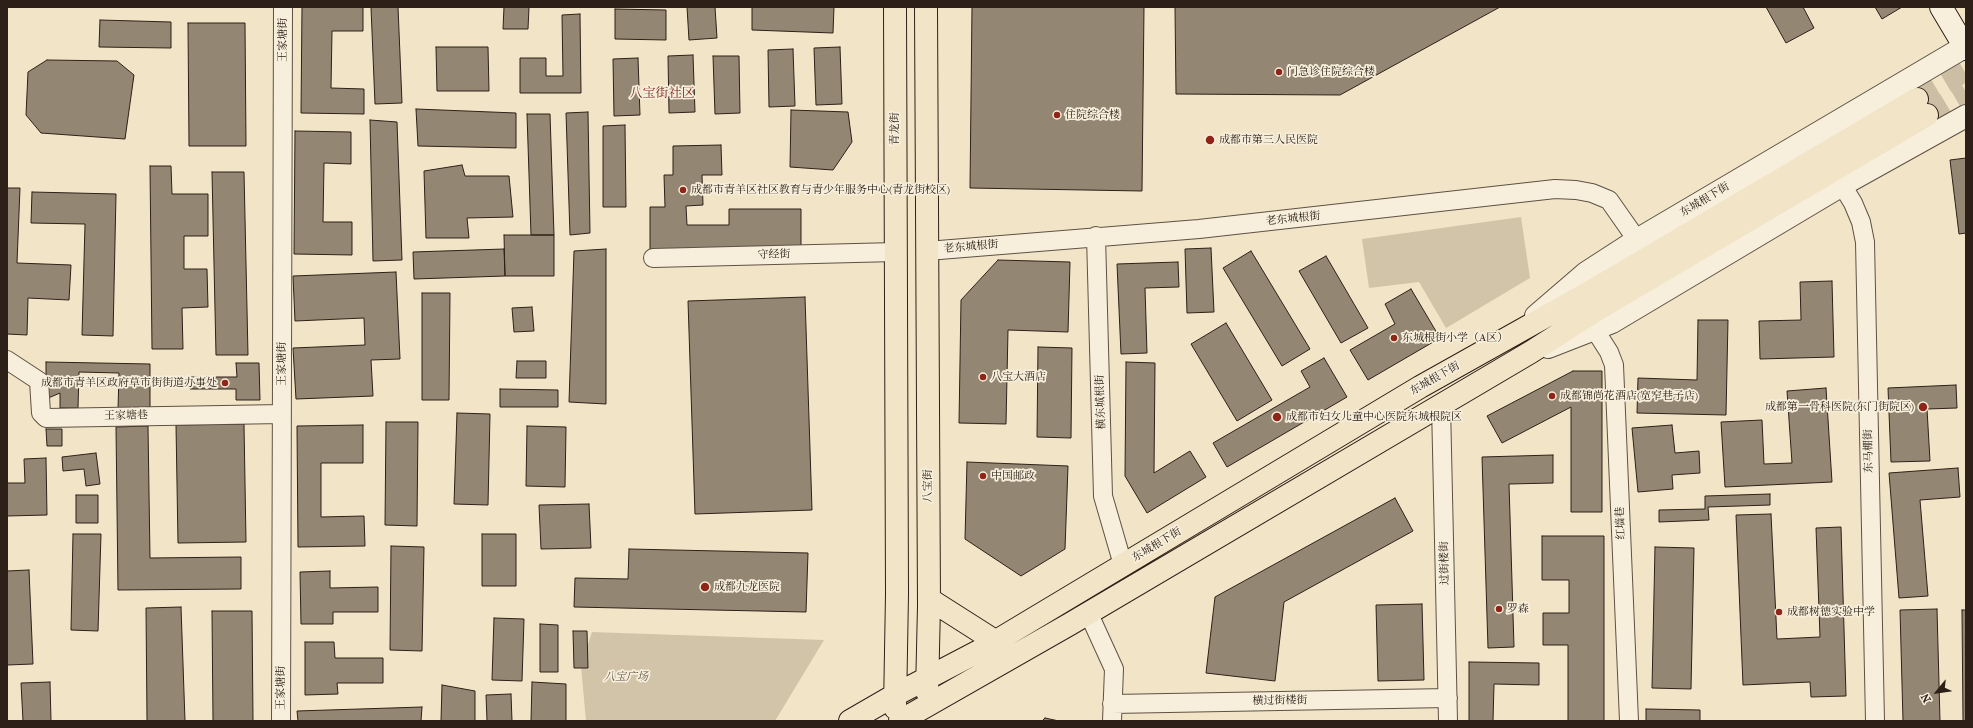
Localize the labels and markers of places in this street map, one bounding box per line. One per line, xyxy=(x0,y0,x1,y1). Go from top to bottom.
place label: 门急诊住院综合楼 xyxy=(1287,65,1375,79)
marker: 门急诊住院综合楼 xyxy=(1274,67,1284,77)
place label: 住院综合楼 xyxy=(1065,108,1120,122)
marker: 住院综合楼 xyxy=(1052,110,1062,120)
place label: 成都市第三人民医院 xyxy=(1219,133,1318,147)
marker: 成都市第三人民医院 xyxy=(1204,134,1216,146)
place label: 成都市青羊区社区教育与青少年服务中心(青龙街校区) xyxy=(691,183,950,197)
marker: 成都市青羊区社区教育与青少年服务中心(青龙街校区) xyxy=(678,185,688,195)
place label: 东城根街小学（A区） xyxy=(1402,331,1508,345)
marker: 东城根街小学（A区） xyxy=(1389,333,1399,343)
place label: 八宝大酒店 xyxy=(991,370,1046,384)
marker: 八宝大酒店 xyxy=(978,372,988,382)
place label: 成都市青羊区政府草市街街道办事处 xyxy=(41,376,217,390)
marker: 成都市青羊区政府草市街街道办事处 xyxy=(220,378,230,388)
place label: 成都锦尚花酒店(宽窄巷子店) xyxy=(1560,389,1698,403)
marker: 成都锦尚花酒店(宽窄巷子店) xyxy=(1547,391,1557,401)
place label: 成都第一骨科医院(东门街院区) xyxy=(1765,400,1914,414)
marker: 成都第一骨科医院(东门街院区) xyxy=(1917,401,1929,413)
place label: 成都市妇女儿童中心医院东城根院区 xyxy=(1286,410,1462,424)
marker: 成都市妇女儿童中心医院东城根院区 xyxy=(1271,411,1283,423)
place label: 中国邮政 xyxy=(991,469,1035,483)
marker: 中国邮政 xyxy=(978,471,988,481)
place label: 成都九龙医院 xyxy=(714,580,780,594)
marker: 成都九龙医院 xyxy=(699,581,711,593)
place label: 罗森 xyxy=(1507,602,1529,616)
marker: 罗森 xyxy=(1494,604,1504,614)
place label: 成都树德实验中学 xyxy=(1787,605,1875,619)
marker: 成都树德实验中学 xyxy=(1774,607,1784,617)

